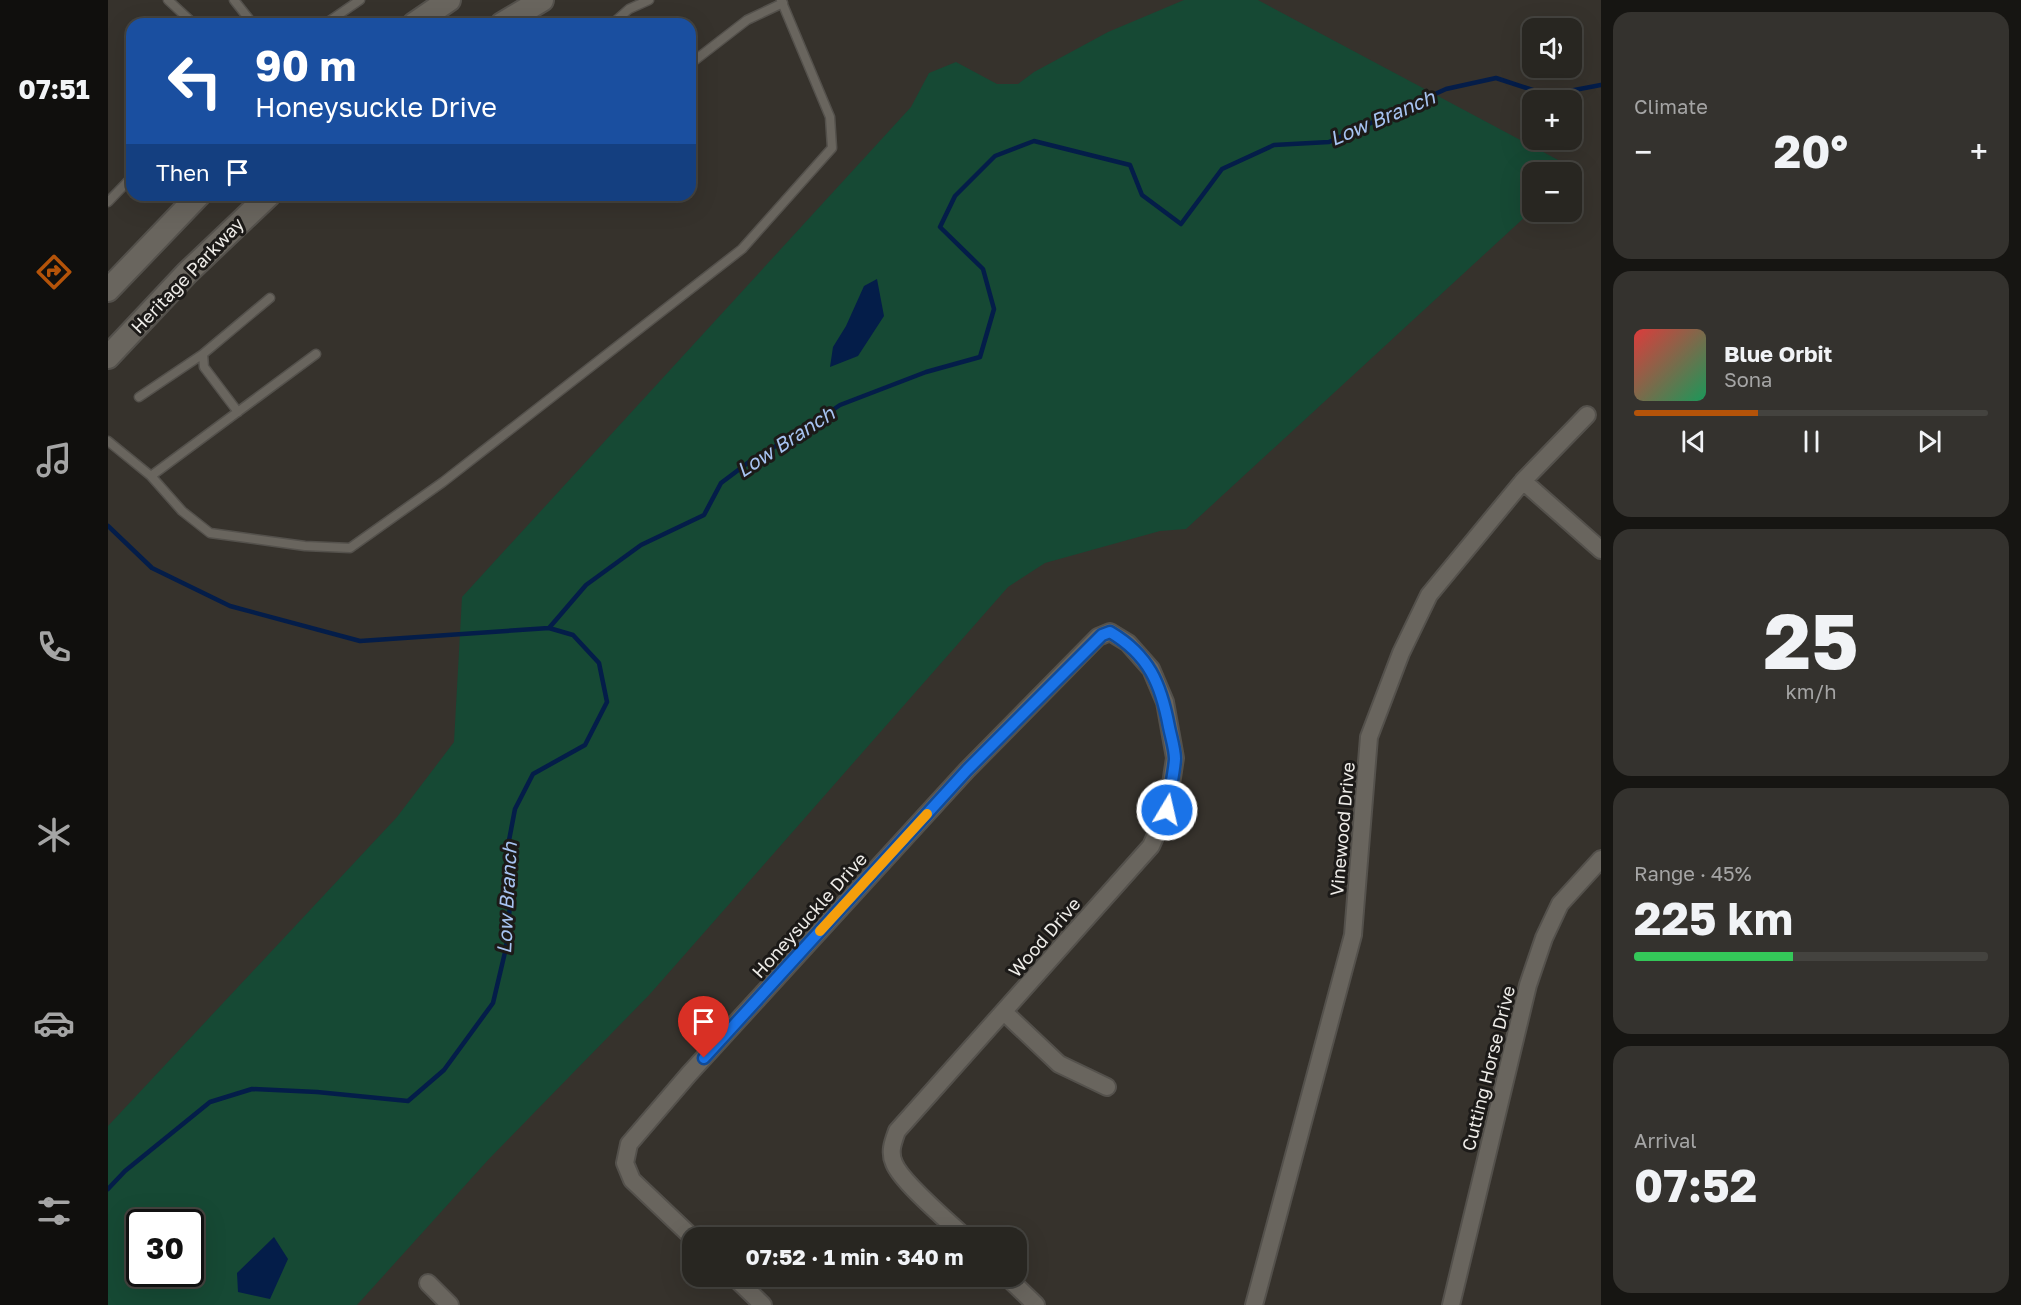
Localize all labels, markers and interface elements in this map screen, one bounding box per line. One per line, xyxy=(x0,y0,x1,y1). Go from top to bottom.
map controls xyxy=(1522,18,1582,222)
button: sound xyxy=(1522,18,1582,78)
text: 90 m xyxy=(255,40,356,90)
icon: left xyxy=(156,42,234,120)
text: 07:51 xyxy=(18,73,90,105)
water label: Low Branch xyxy=(1326,84,1439,150)
button: + xyxy=(1522,90,1582,150)
text: Honeysuckle Drive xyxy=(255,91,497,123)
text: Climate xyxy=(1634,94,1708,118)
text: 20° xyxy=(1774,124,1848,178)
text: − xyxy=(1634,132,1652,171)
text: + xyxy=(1970,132,1988,171)
icon: arrive xyxy=(221,156,254,189)
text: Then xyxy=(156,159,209,186)
button: − xyxy=(1522,162,1582,222)
street label: Heritage Parkway xyxy=(126,212,248,338)
icon: directions xyxy=(33,251,75,293)
text: Blue Orbit xyxy=(1724,340,1832,367)
text: Sona xyxy=(1724,367,1772,391)
water label: Low Branch xyxy=(731,400,839,482)
icon: previous xyxy=(1677,425,1710,458)
icon: pause xyxy=(1795,425,1828,458)
icon: next xyxy=(1913,425,1946,458)
icon: music xyxy=(33,439,75,481)
text: 25 xyxy=(1763,593,1859,686)
icon: phone xyxy=(33,626,75,668)
text: km/h xyxy=(1786,679,1836,703)
street label: Vinewood Drive xyxy=(1325,761,1359,897)
position arrow xyxy=(1135,778,1199,842)
icon: climate xyxy=(33,814,75,856)
water label: Low Branch xyxy=(491,841,521,955)
street label: Honeysuckle Drive xyxy=(747,848,871,982)
text: Range · 45% xyxy=(1634,861,1752,885)
text: 225 km xyxy=(1634,891,1793,945)
street label: Wood Drive xyxy=(1003,893,1085,981)
street label: Cutting Horse Drive xyxy=(1457,983,1519,1153)
pin xyxy=(678,996,729,1058)
icon: car xyxy=(33,1002,75,1044)
icon: arrive xyxy=(687,1005,720,1038)
text: Arrival xyxy=(1634,1128,1697,1152)
text: 07:52 xyxy=(1634,1158,1757,1212)
icon: filters xyxy=(33,1190,75,1232)
speed limit sign: 30 xyxy=(126,1209,204,1287)
text: 07:52 · 1 min · 340 m xyxy=(746,1243,963,1270)

